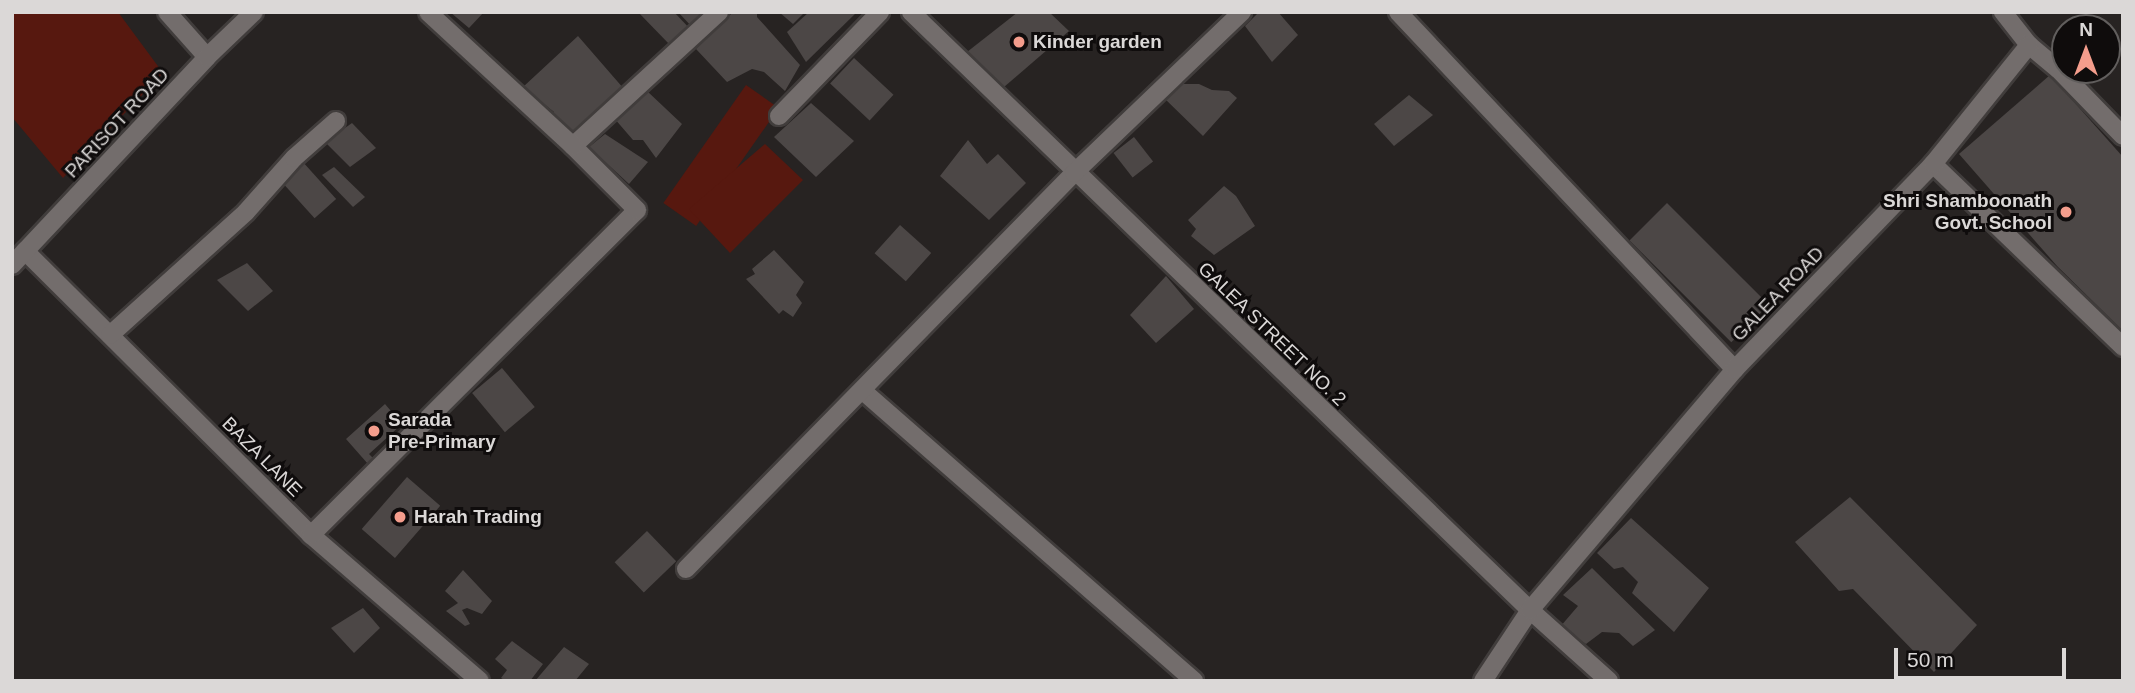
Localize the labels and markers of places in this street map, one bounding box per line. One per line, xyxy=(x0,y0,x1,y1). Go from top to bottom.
place label: Kinder garden xyxy=(1033,31,1162,53)
marker: Kinder garden xyxy=(1011,34,1027,50)
place label: Shri Shamboonath Govt. School xyxy=(1883,190,2052,234)
marker: Shri Shamboonath Govt. School xyxy=(2058,204,2074,220)
place label: Sarada Pre-Primary xyxy=(388,409,496,453)
marker: Sarada Pre-Primary xyxy=(366,423,382,439)
place label: Harah Trading xyxy=(414,506,542,528)
marker: Harah Trading xyxy=(392,509,408,525)

